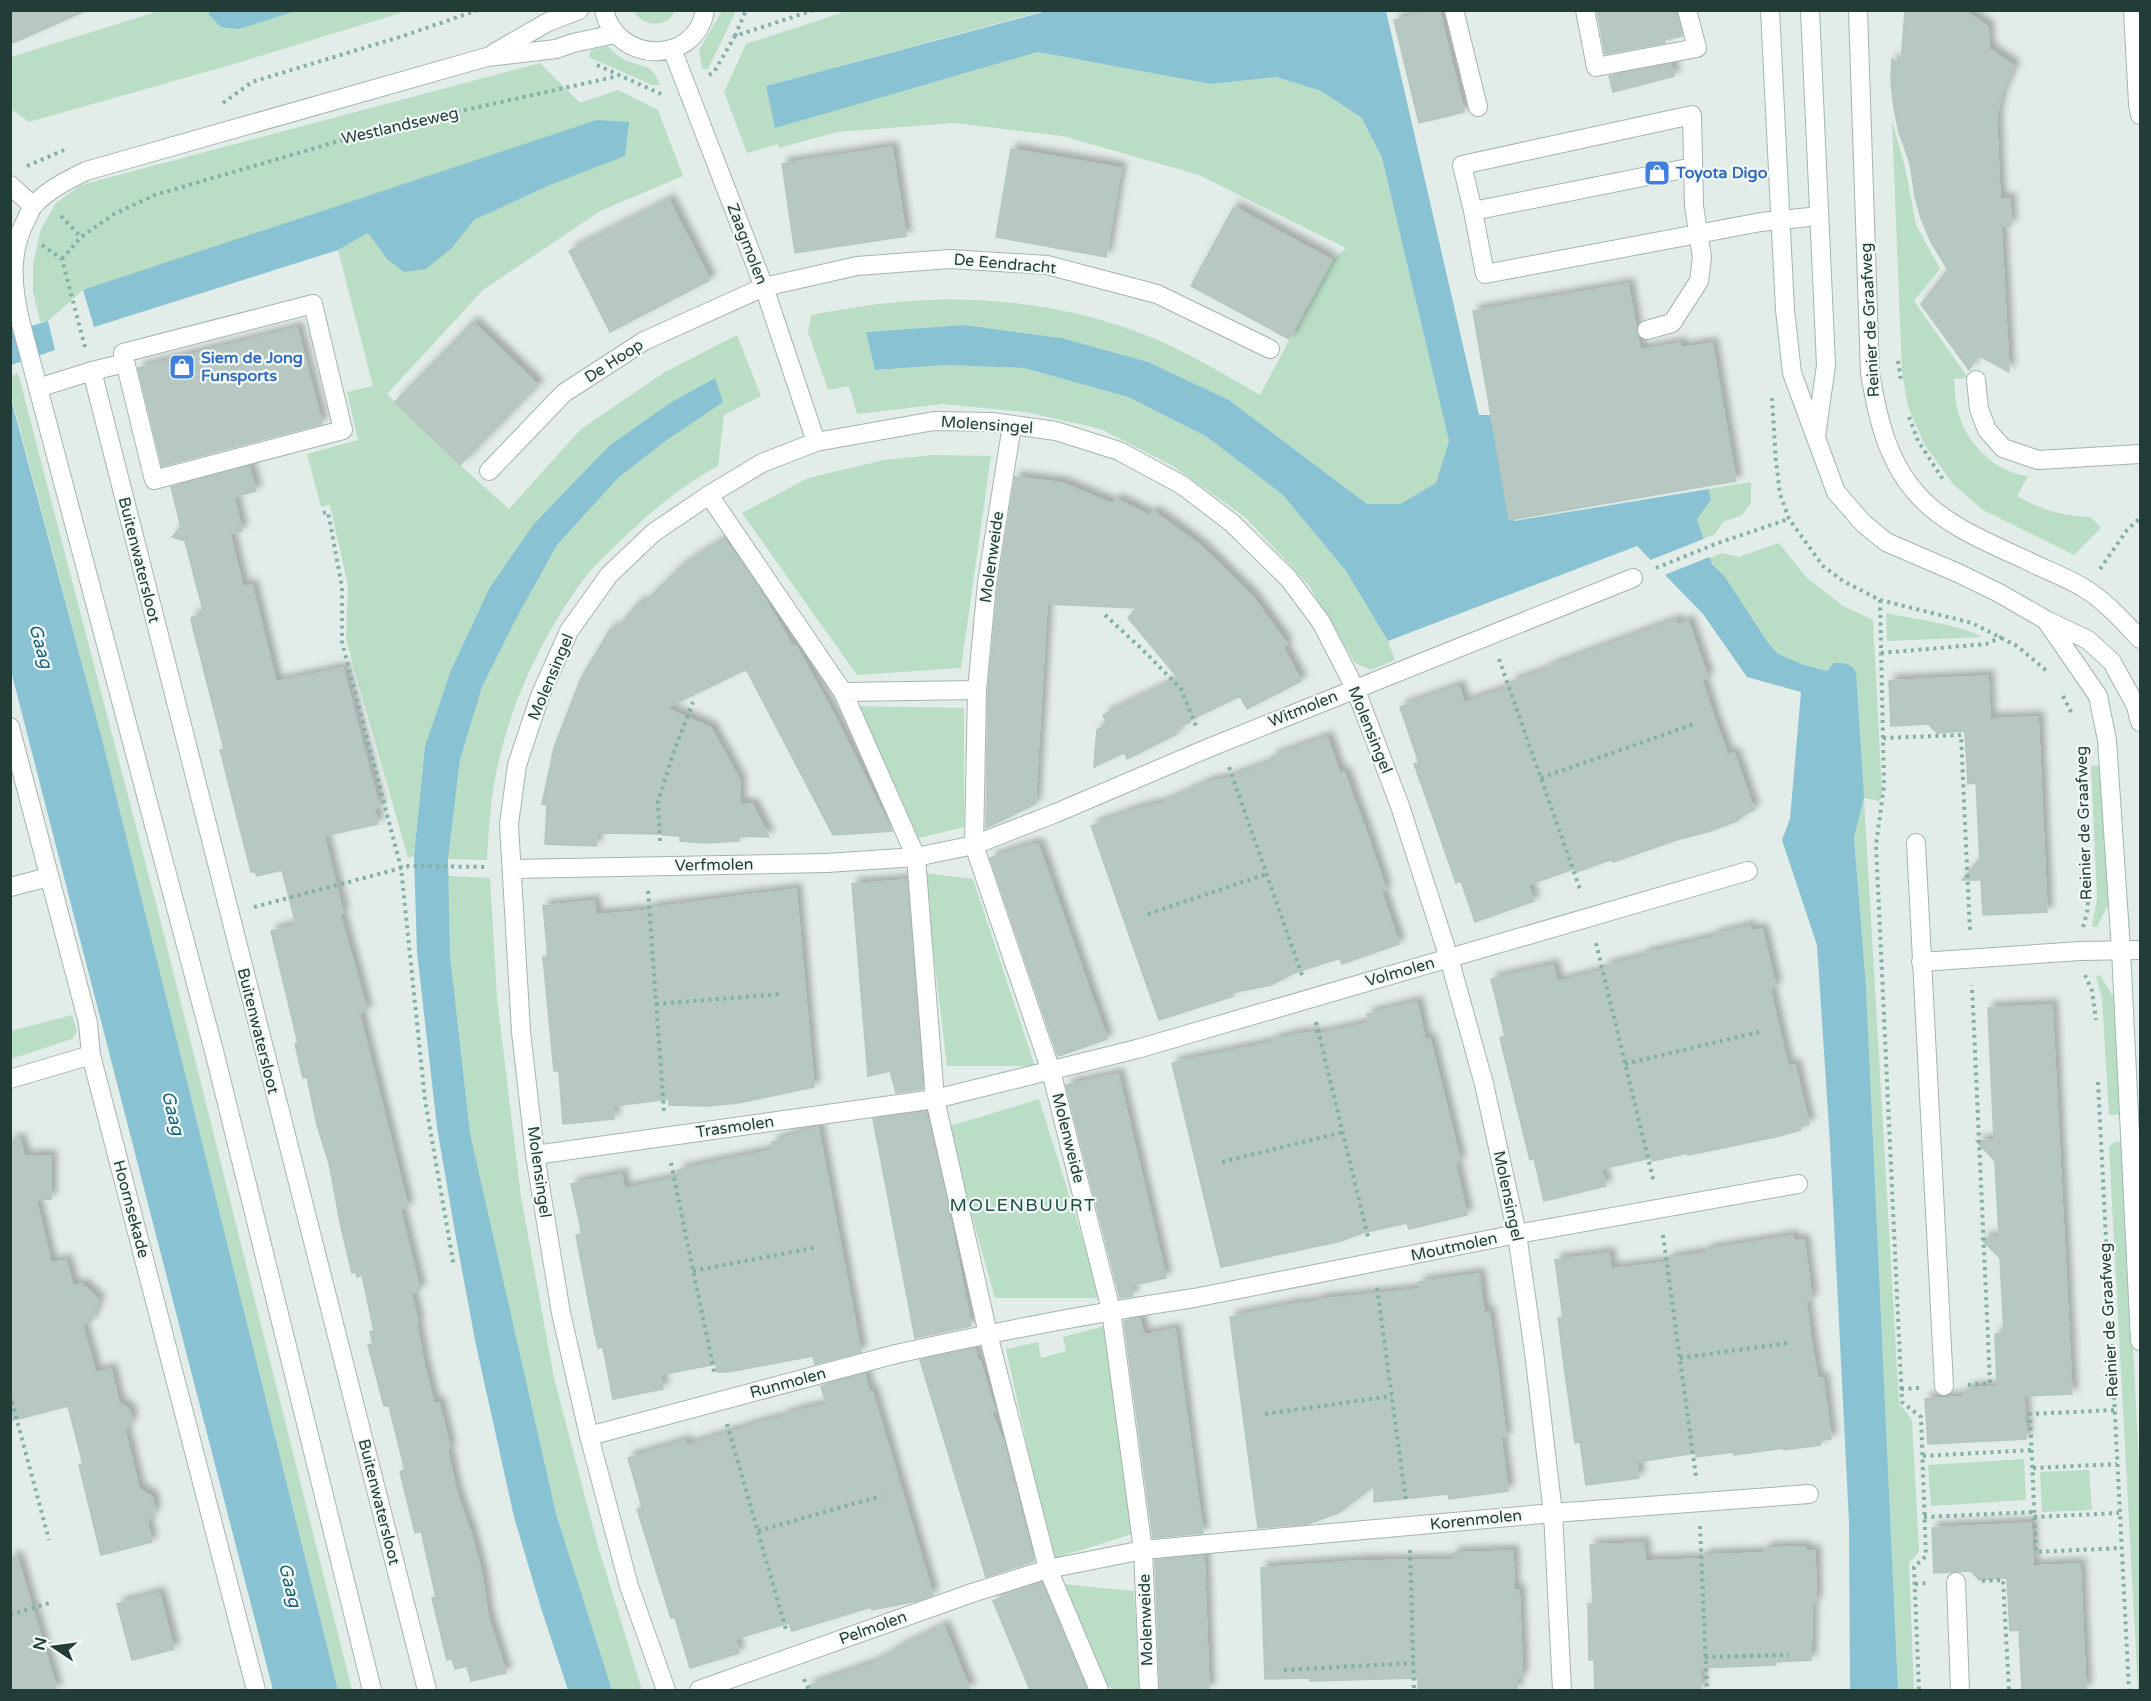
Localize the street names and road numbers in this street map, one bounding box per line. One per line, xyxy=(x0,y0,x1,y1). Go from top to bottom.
street label: Westlandseweg xyxy=(340,103,460,149)
street label: Zaagmolen xyxy=(722,201,772,287)
street label: Reinier de Graafweg xyxy=(1856,242,1884,398)
street label: De Eendracht xyxy=(953,250,1057,278)
street label: De Hoop xyxy=(581,335,647,387)
street label: Molensingel xyxy=(940,412,1034,438)
street label: Buitenwatersloot xyxy=(114,495,164,625)
street label: Molenweide xyxy=(976,510,1008,604)
street label: Molensingel xyxy=(524,631,578,723)
street label: Molensingel xyxy=(1343,683,1397,777)
street label: Witmolen xyxy=(1265,686,1341,732)
street label: Reinier de Graafweg xyxy=(2071,745,2097,901)
street label: Verfmolen xyxy=(674,854,754,876)
street label: Volmolen xyxy=(1363,953,1437,991)
street label: Buitenwatersloot xyxy=(233,966,283,1096)
street label: Molenweide xyxy=(1047,1091,1089,1185)
street label: Trasmolen xyxy=(695,1112,775,1142)
street label: Molensingel xyxy=(523,1125,555,1219)
street label: Molensingel xyxy=(1489,1149,1527,1243)
street label: Hoornsekade xyxy=(108,1158,154,1260)
street label: Moutmolen xyxy=(1409,1228,1499,1266)
street label: Reinier de Graafweg xyxy=(2095,1242,2123,1398)
street label: Runmolen xyxy=(748,1363,828,1403)
street label: Buitenwatersloot xyxy=(354,1437,404,1567)
street label: Korenmolen xyxy=(1429,1505,1523,1535)
street label: Molenweide xyxy=(1134,1573,1158,1667)
street label: Pelmolen xyxy=(836,1606,910,1650)

